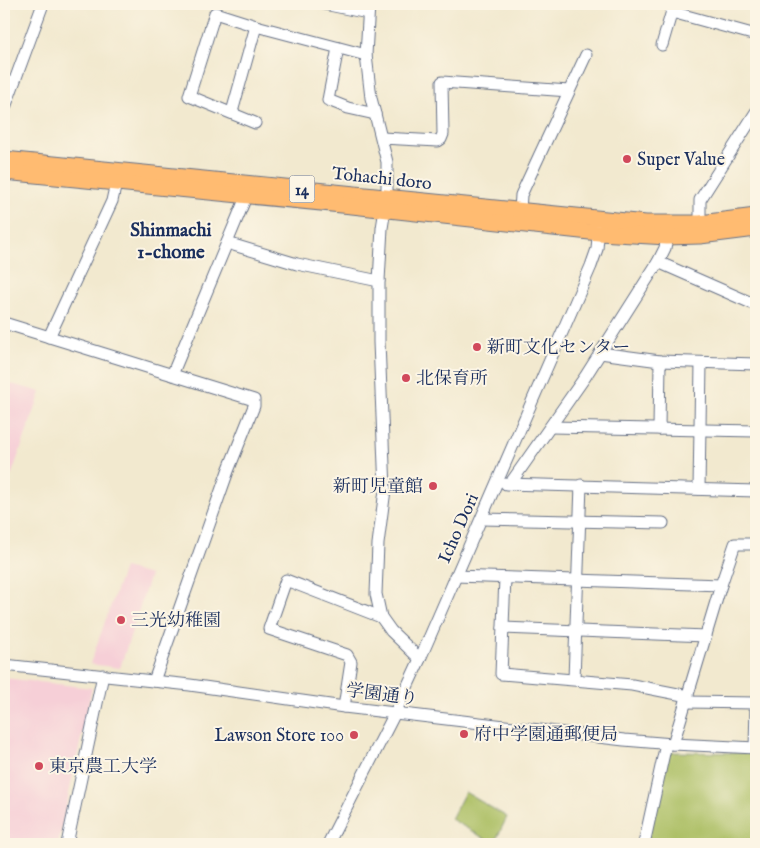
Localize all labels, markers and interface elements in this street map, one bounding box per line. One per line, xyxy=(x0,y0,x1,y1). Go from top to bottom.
place label: Super Value xyxy=(637,149,725,172)
marker: Super Value xyxy=(621,153,633,165)
street label: Tohachi doro xyxy=(331,163,433,196)
road number: 14 xyxy=(290,175,314,202)
district label: Shinmachi 1-chome xyxy=(130,219,212,265)
place label: 新町文化センター xyxy=(487,337,630,360)
marker: 新町文化センター xyxy=(471,341,483,353)
place label: 北保育所 xyxy=(416,368,488,391)
marker: 北保育所 xyxy=(400,372,412,384)
place label: 新町児童館 xyxy=(333,476,423,499)
marker: 新町児童館 xyxy=(427,480,439,492)
street label: Icho Dori xyxy=(434,490,485,567)
place label: 三光幼稚園 xyxy=(131,610,221,633)
marker: 三光幼稚園 xyxy=(115,614,127,626)
street label: 学園通り xyxy=(345,680,419,711)
place label: 府中学園通郵便局 xyxy=(474,724,618,747)
place label: Lawson Store 100 xyxy=(214,725,344,748)
marker: 府中学園通郵便局 xyxy=(458,728,470,740)
marker: Lawson Store 100 xyxy=(348,729,360,741)
place label: 東京農工大学 xyxy=(49,756,157,779)
marker: 東京農工大学 xyxy=(33,760,45,772)

